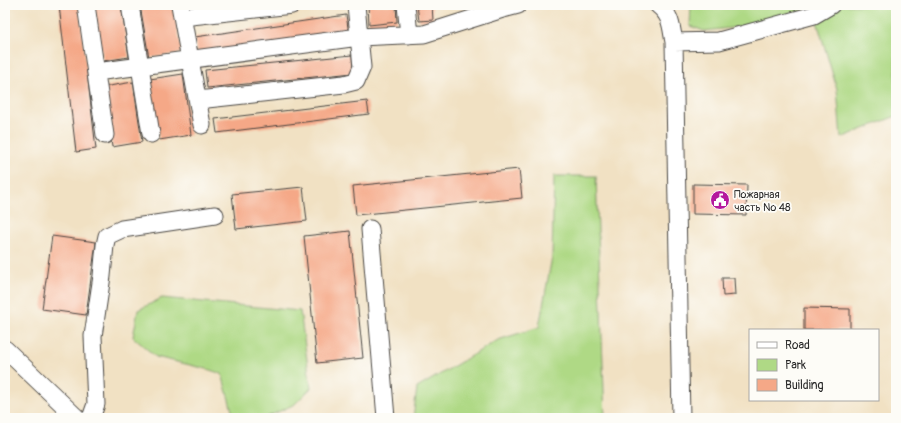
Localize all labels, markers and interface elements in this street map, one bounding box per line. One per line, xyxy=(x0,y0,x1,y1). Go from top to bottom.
place label: Пожарная часть № 48 xyxy=(734,188,791,214)
public building icon: Пожарная часть № 48 xyxy=(709,189,731,211)
legend xyxy=(749,329,879,401)
text: Road xyxy=(785,338,810,353)
text: Park xyxy=(785,358,806,373)
text: Building xyxy=(785,378,824,393)

